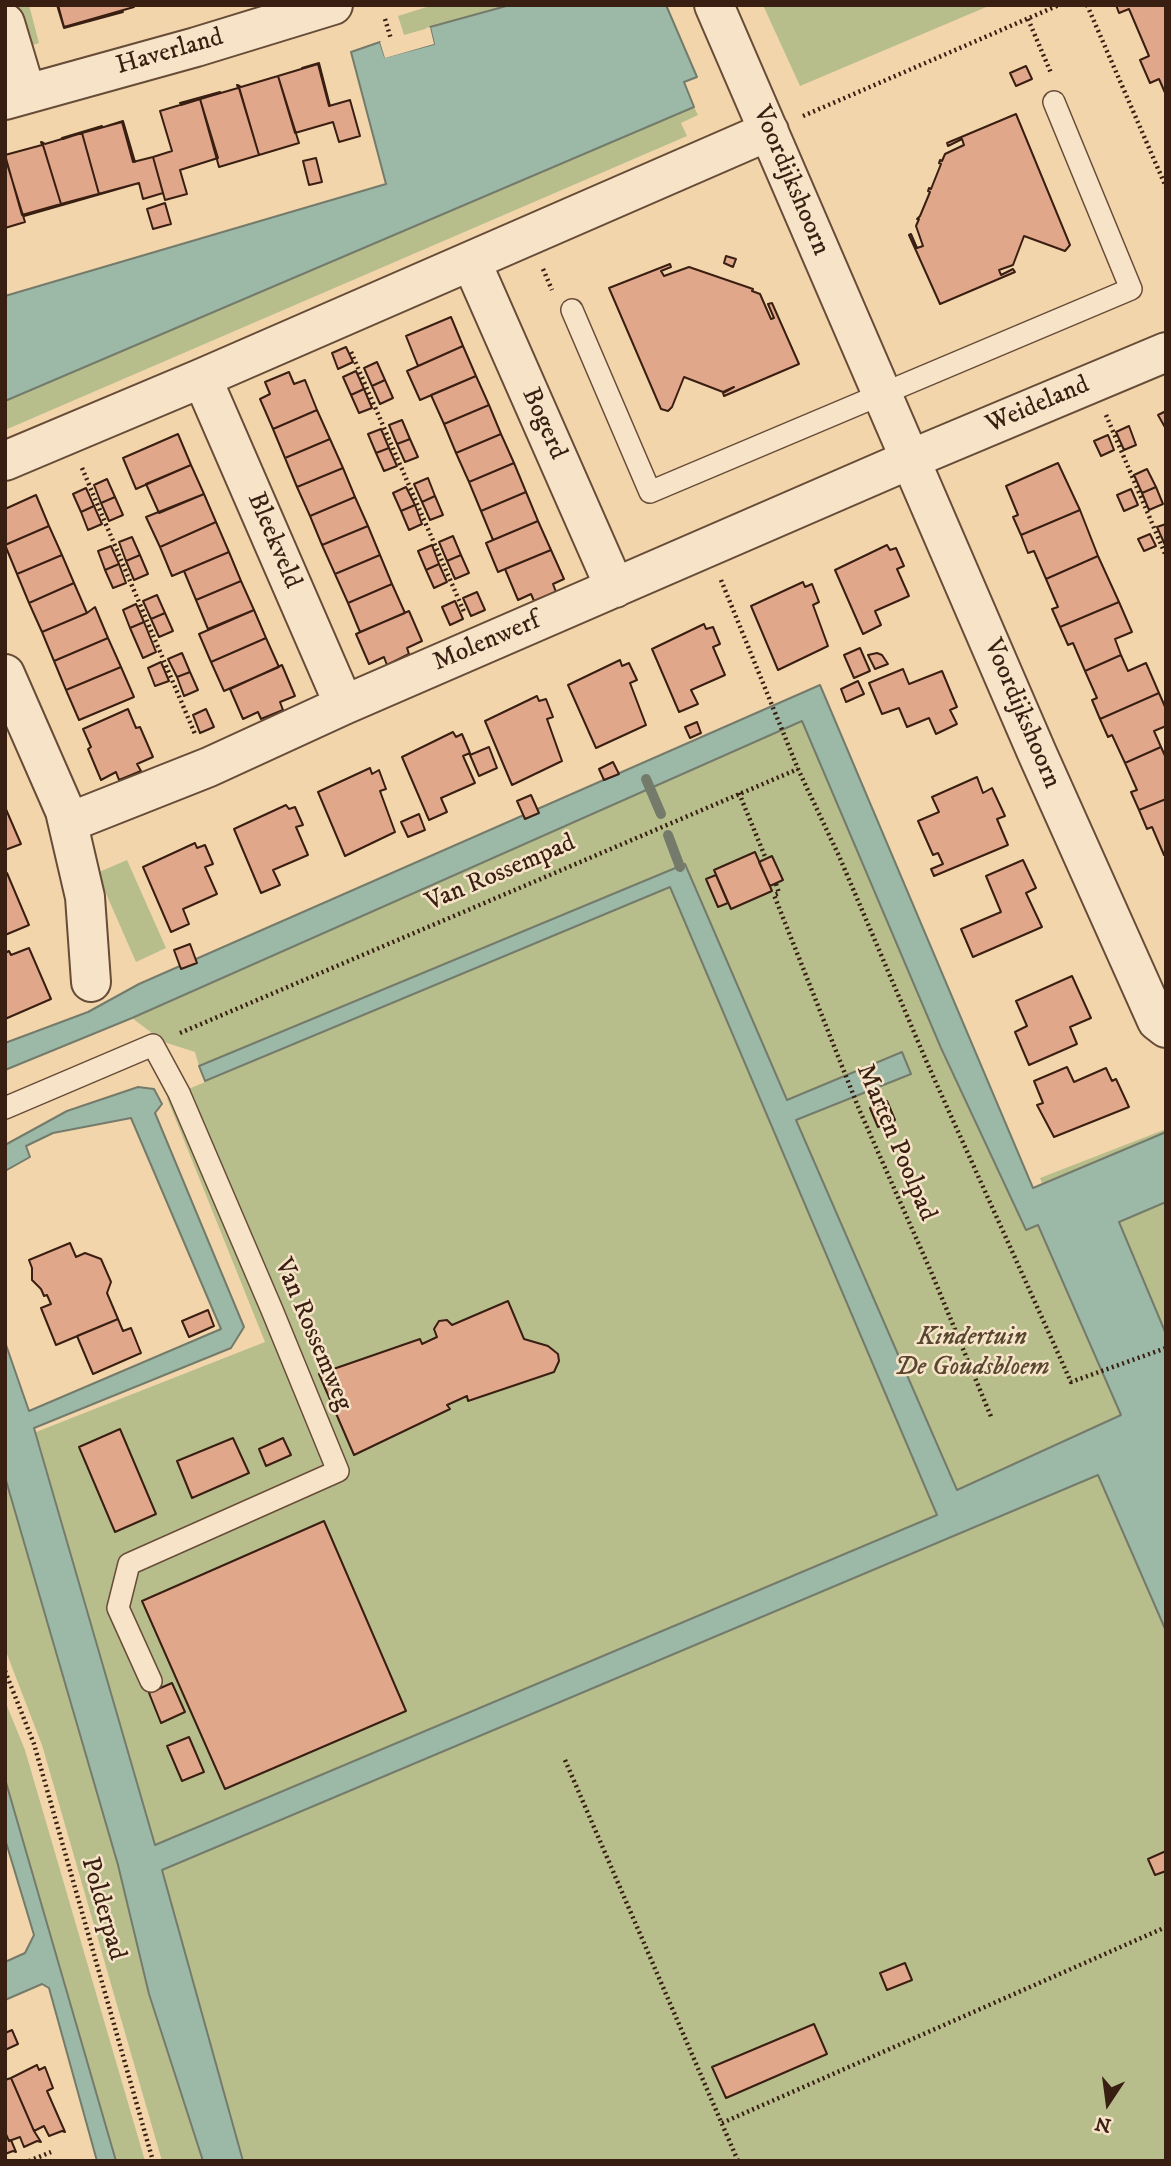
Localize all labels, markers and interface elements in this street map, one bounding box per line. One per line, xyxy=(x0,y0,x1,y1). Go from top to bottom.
street label: Haverland xyxy=(113,23,227,83)
street label: Voordijkshoorn xyxy=(745,102,835,260)
street label: Weideland xyxy=(982,370,1094,442)
street label: Bogerd xyxy=(513,383,573,465)
street label: Bleekveld xyxy=(239,488,307,594)
street label: Molenwerf xyxy=(429,607,545,679)
street label: Voordijkshoorn xyxy=(976,635,1066,793)
street label: Van Rossempad xyxy=(421,828,581,920)
street label: Marten Poolpad xyxy=(848,1060,942,1226)
street label: Van Rossemweg xyxy=(266,1254,358,1416)
park label: Kindertuin De Goudsbloem xyxy=(895,1323,1049,1384)
street label: Polderpad xyxy=(72,1854,132,1964)
north arrow xyxy=(1073,2068,1143,2138)
text: N xyxy=(1093,2111,1113,2137)

